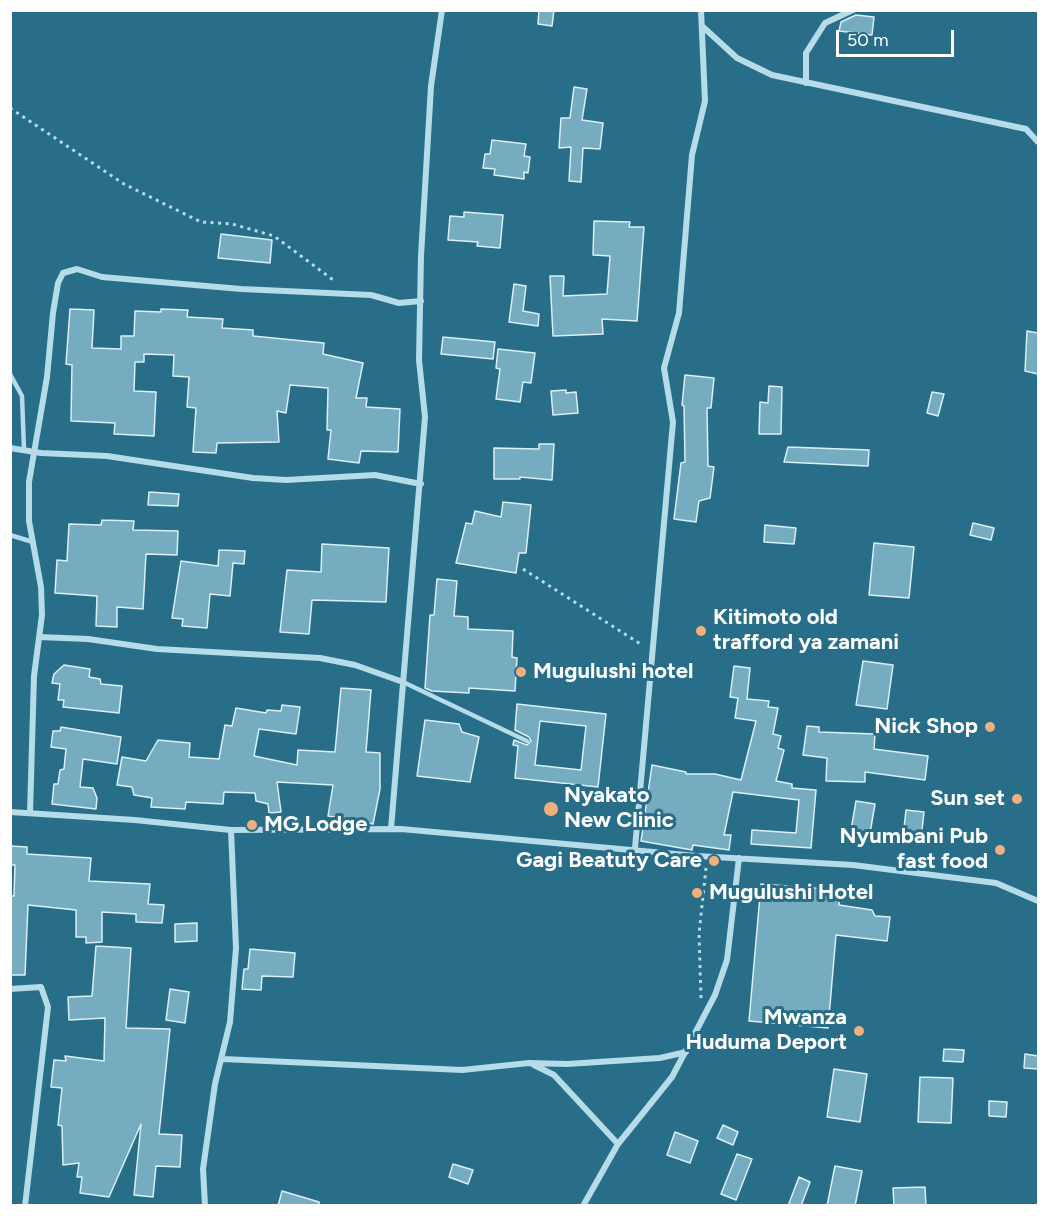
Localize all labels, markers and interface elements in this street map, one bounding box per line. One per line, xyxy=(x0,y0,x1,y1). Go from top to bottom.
scale bar xyxy=(839,18,958,56)
text: 50 m xyxy=(847,29,889,51)
place label: Kitimoto old trafford ya zamani xyxy=(713,605,899,656)
marker: Kitimoto old trafford ya zamani xyxy=(694,624,708,638)
place label: Mugulushi hotel xyxy=(533,659,693,685)
marker: Mugulushi hotel xyxy=(514,665,528,679)
place label: Nick Shop xyxy=(874,714,978,740)
marker: Nick Shop xyxy=(983,720,997,734)
place label: Nyakato New Clinic xyxy=(564,783,674,834)
place label: Sun set xyxy=(930,786,1005,812)
marker: Sun set xyxy=(1010,792,1024,806)
marker: Nyakato New Clinic xyxy=(542,800,560,818)
place label: MG Lodge xyxy=(264,812,368,838)
marker: MG Lodge xyxy=(245,818,259,832)
place label: Nyumbani Pub fast food xyxy=(839,824,988,876)
marker: Nyumbani Pub fast food xyxy=(993,843,1007,857)
place label: Gagi Beatuty Care xyxy=(516,848,702,874)
marker: Gagi Beatuty Care xyxy=(707,854,721,868)
place label: Mugulushi Hotel xyxy=(709,880,873,906)
marker: Mugulushi Hotel xyxy=(690,886,704,900)
place label: Mwanza Huduma Deport xyxy=(685,1005,847,1056)
marker: Mwanza Huduma Deport xyxy=(852,1024,866,1038)

